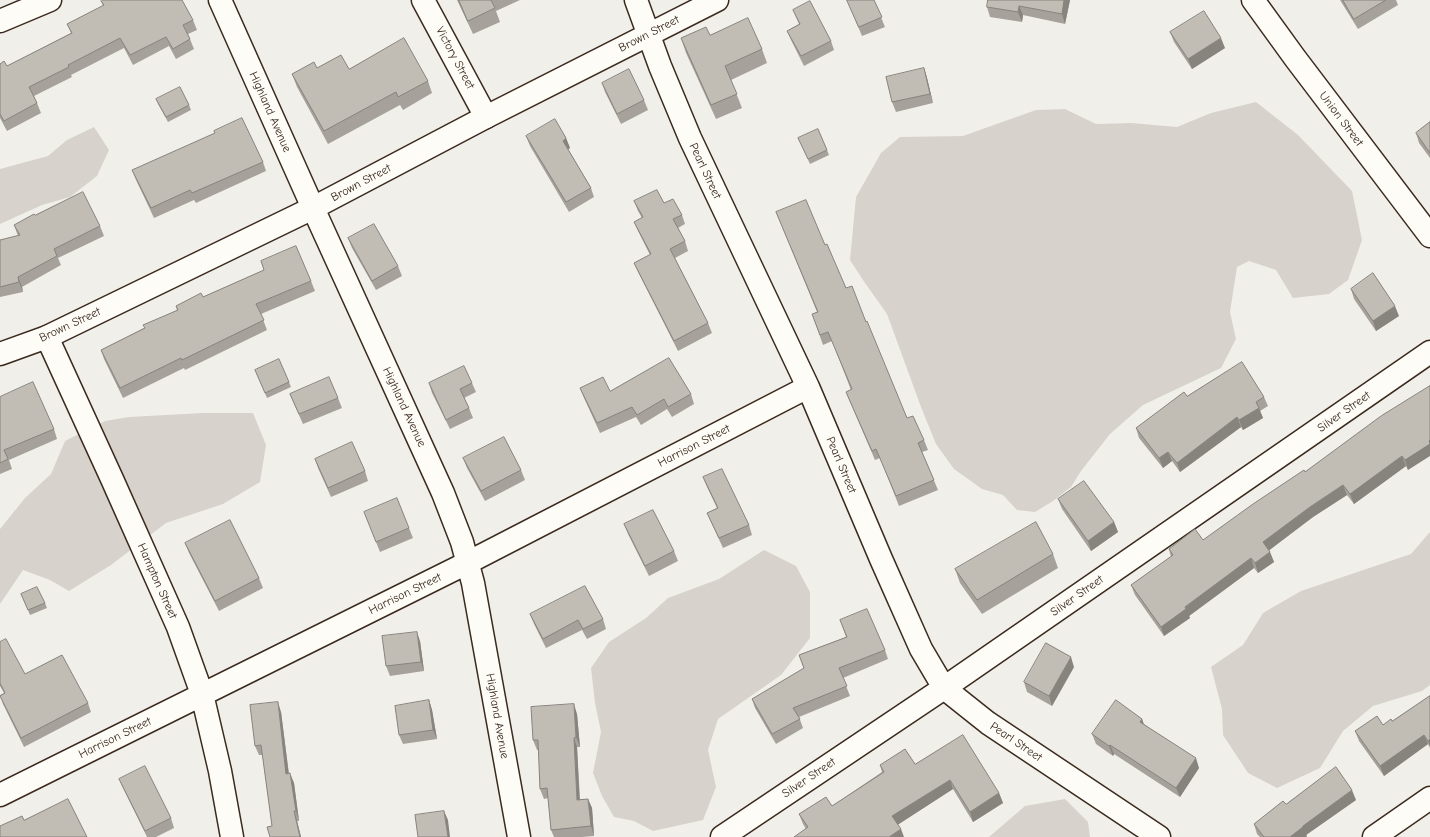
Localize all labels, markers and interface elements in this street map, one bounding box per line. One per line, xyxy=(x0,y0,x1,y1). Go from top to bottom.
street label: Brown Street xyxy=(616,13,682,55)
street label: Victory Street xyxy=(433,24,477,92)
street label: Highland Avenue xyxy=(246,70,294,154)
street label: Union Street xyxy=(1316,89,1366,149)
street label: Pearl Street xyxy=(686,141,724,201)
street label: Brown Street xyxy=(328,161,394,205)
street label: Brown Street xyxy=(37,305,103,345)
street label: Highland Avenue xyxy=(379,365,429,449)
street label: Silver Street xyxy=(1315,388,1373,436)
street label: Harrison Street xyxy=(655,422,733,470)
street label: Pearl Street xyxy=(823,435,859,495)
street label: Hampton Street xyxy=(134,541,180,621)
street label: Harrison Street xyxy=(366,570,444,618)
street label: Silver Street xyxy=(1048,572,1106,620)
street label: Highland Avenue xyxy=(482,672,512,760)
street label: Harrison Street xyxy=(76,714,154,762)
street label: Pearl Street xyxy=(987,719,1045,765)
street label: Silver Street xyxy=(779,755,839,801)

